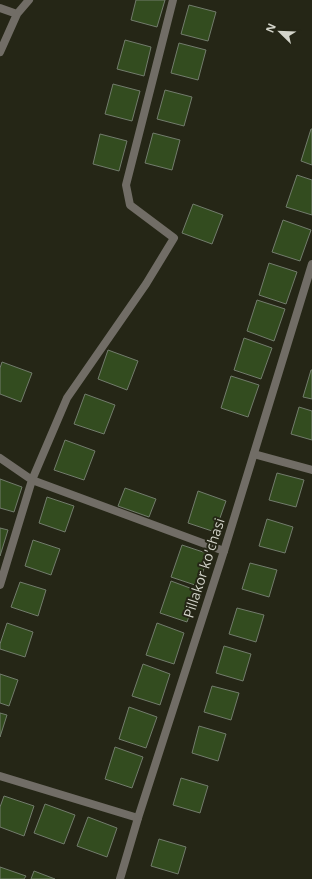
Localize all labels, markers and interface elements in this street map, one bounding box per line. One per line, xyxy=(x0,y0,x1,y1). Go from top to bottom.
north arrow xyxy=(260,12,300,52)
text: N xyxy=(262,21,279,35)
street label: Pillakor ko'chasi xyxy=(178,515,229,620)

